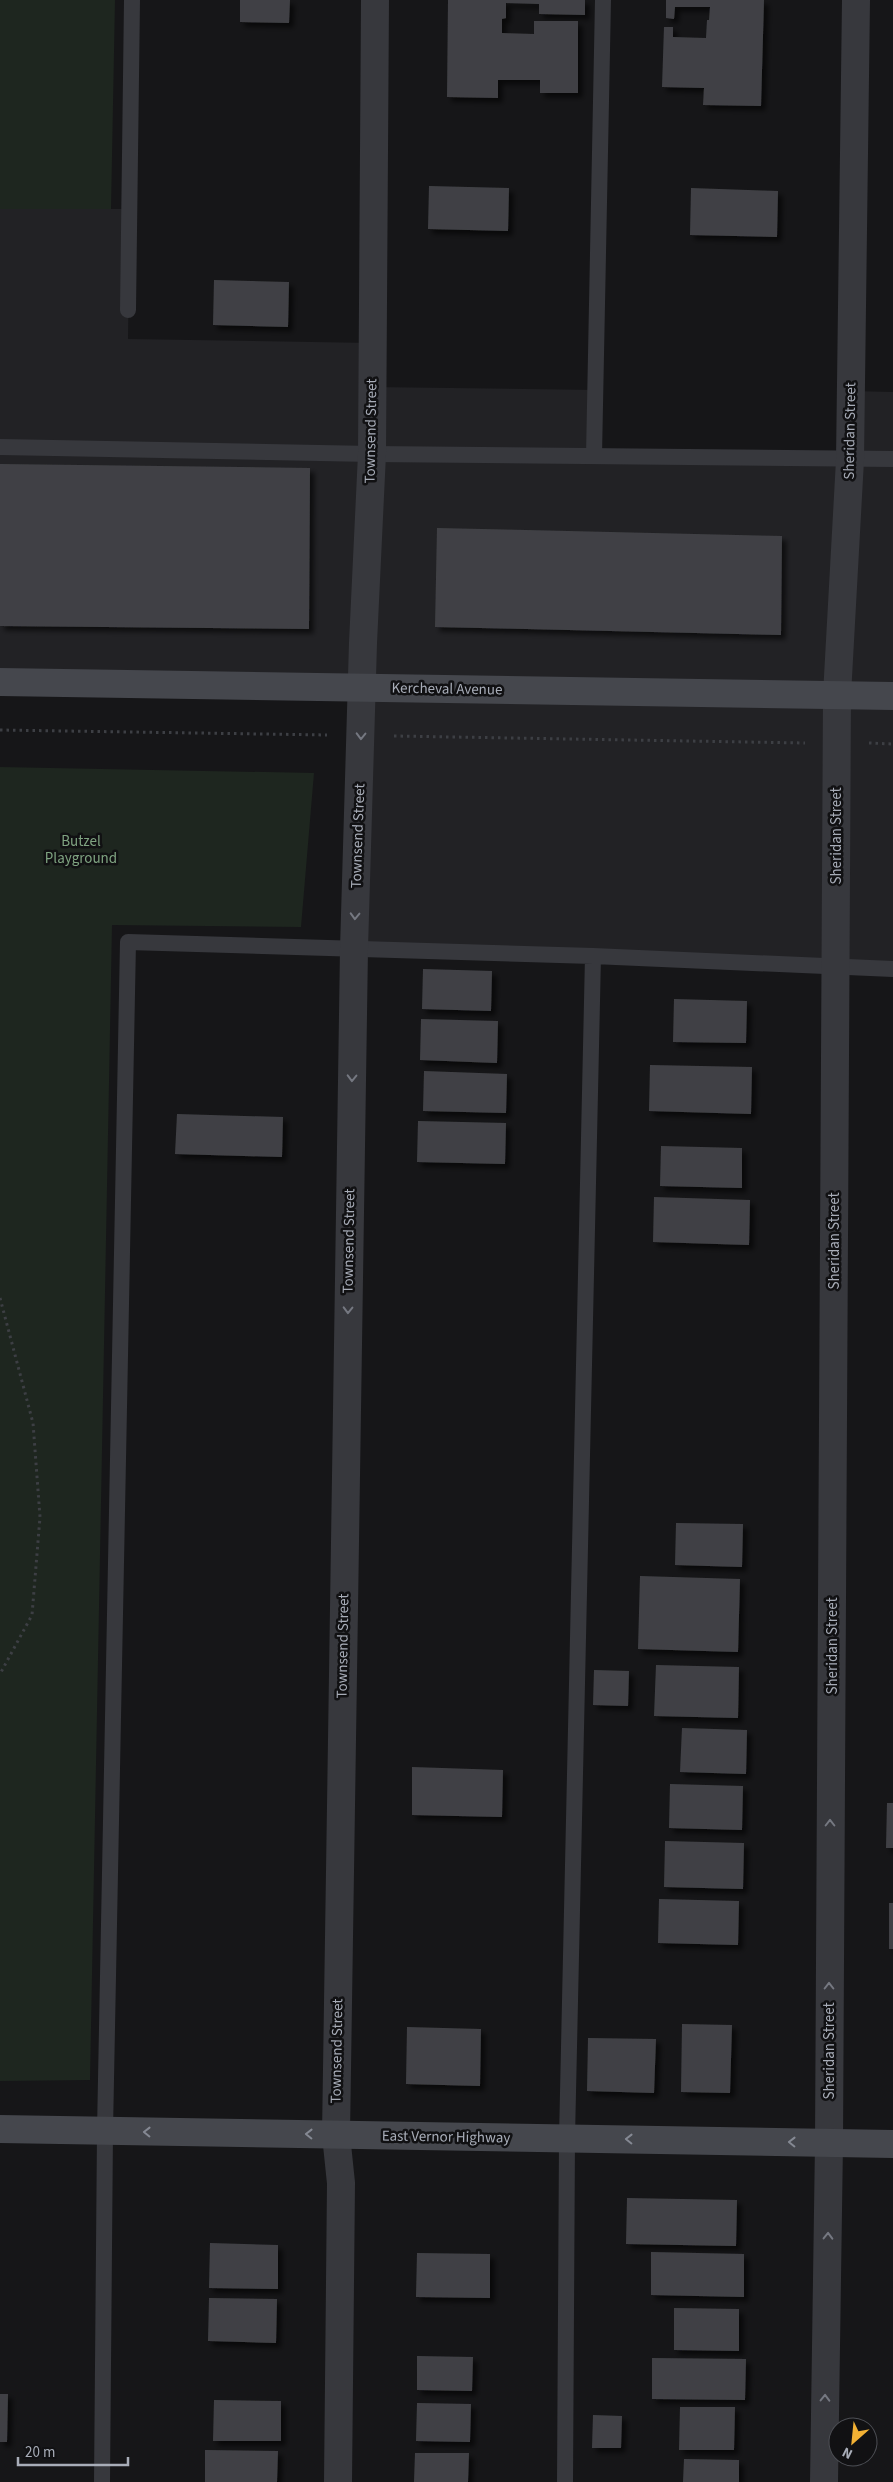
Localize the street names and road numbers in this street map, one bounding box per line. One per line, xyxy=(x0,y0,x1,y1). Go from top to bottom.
street label: Townsend Street xyxy=(360,378,382,484)
street label: Sheridan Street xyxy=(839,382,861,480)
street label: Kercheval Avenue xyxy=(391,678,503,700)
street label: Townsend Street xyxy=(346,783,370,889)
street label: Sheridan Street xyxy=(826,787,847,885)
street label: Townsend Street xyxy=(338,1188,360,1294)
street label: Sheridan Street xyxy=(824,1192,845,1290)
street label: Townsend Street xyxy=(332,1593,354,1699)
street label: Sheridan Street xyxy=(822,1597,843,1695)
street label: Townsend Street xyxy=(326,1998,348,2104)
street label: Sheridan Street xyxy=(819,2002,840,2100)
street label: East Vernor Highway xyxy=(382,2125,510,2149)

